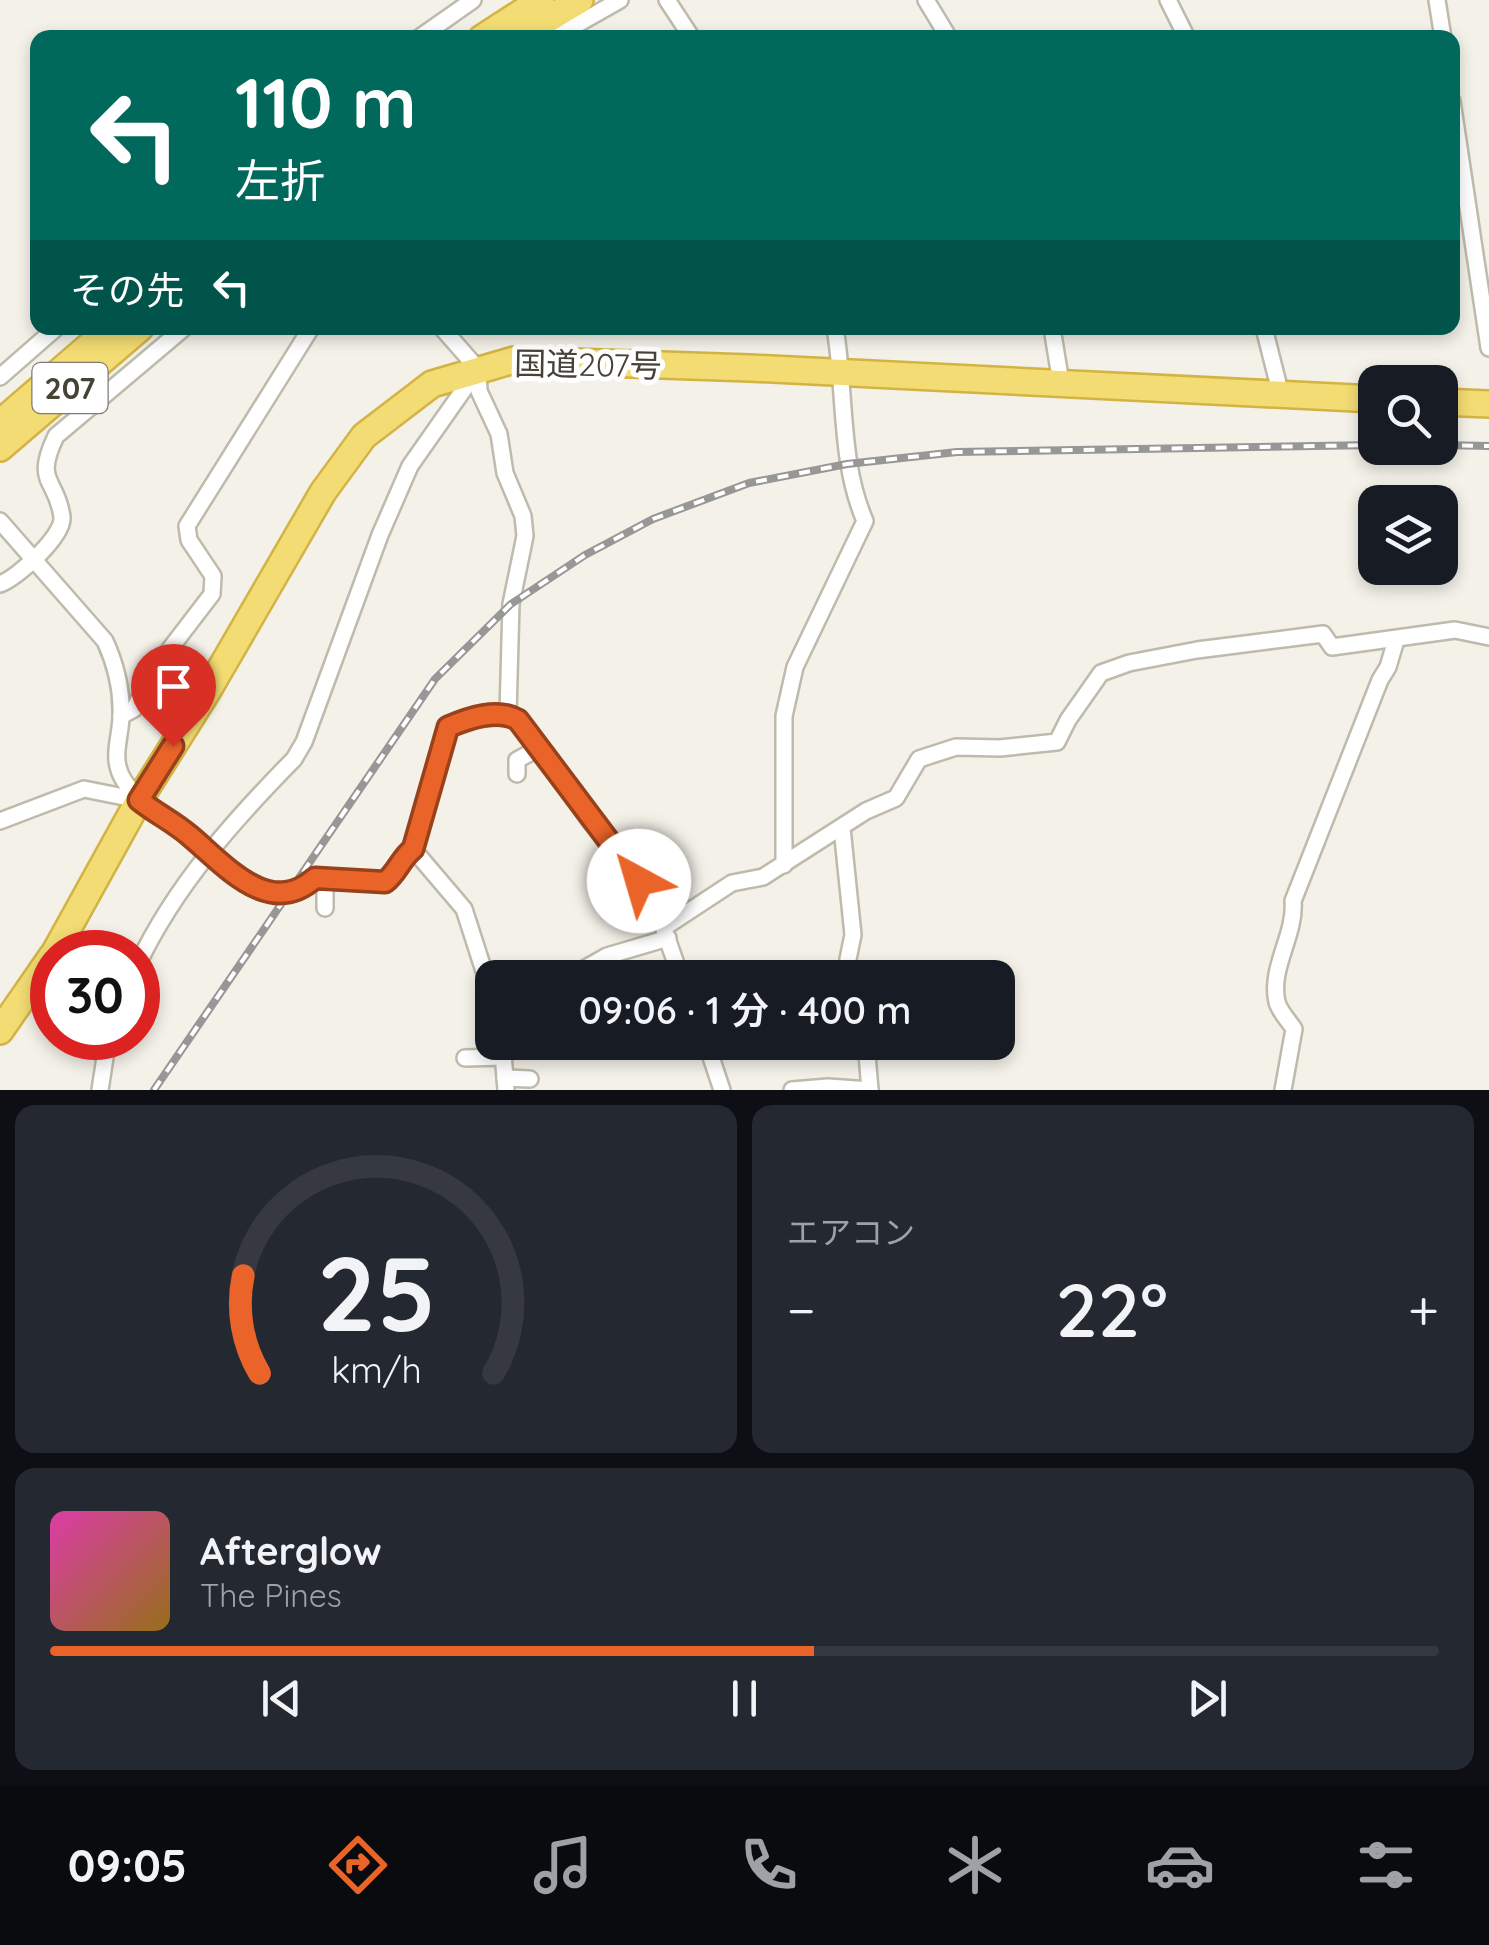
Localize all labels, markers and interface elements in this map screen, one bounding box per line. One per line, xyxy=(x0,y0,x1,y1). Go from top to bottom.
text: 110 m xyxy=(235,58,417,146)
icon: left xyxy=(70,70,200,200)
text: 左折 xyxy=(235,152,325,208)
icon: left xyxy=(204,260,259,315)
text: その先 xyxy=(70,266,184,314)
street label: 国道207号 xyxy=(514,343,662,385)
road number: 207 xyxy=(32,363,108,413)
map controls xyxy=(1358,365,1458,585)
button: search xyxy=(1358,365,1458,465)
button: layers xyxy=(1358,485,1458,585)
pin xyxy=(131,644,216,747)
icon: arrive xyxy=(146,659,201,714)
position arrow xyxy=(587,829,691,933)
speed limit sign: 30 xyxy=(30,930,160,1060)
text: 09:06 · 1 分 · 400 m xyxy=(579,986,911,1034)
text: エアコン xyxy=(787,1212,915,1252)
text: 25 xyxy=(316,1227,436,1357)
text: 22° xyxy=(1056,1262,1168,1356)
text: − xyxy=(787,1275,816,1344)
text: + xyxy=(1408,1275,1439,1344)
text: km/h xyxy=(331,1347,421,1392)
text: Afterglow xyxy=(200,1527,382,1575)
text: The Pines xyxy=(200,1575,342,1615)
icon: previous xyxy=(254,1671,309,1726)
icon: pause xyxy=(717,1671,772,1726)
icon: next xyxy=(1180,1671,1235,1726)
icon: directions xyxy=(323,1830,393,1900)
icon: music xyxy=(528,1830,598,1900)
icon: phone xyxy=(734,1830,804,1900)
icon: climate xyxy=(940,1830,1010,1900)
icon: car xyxy=(1145,1830,1215,1900)
icon: filters xyxy=(1351,1830,1421,1900)
text: 09:05 xyxy=(68,1837,187,1893)

